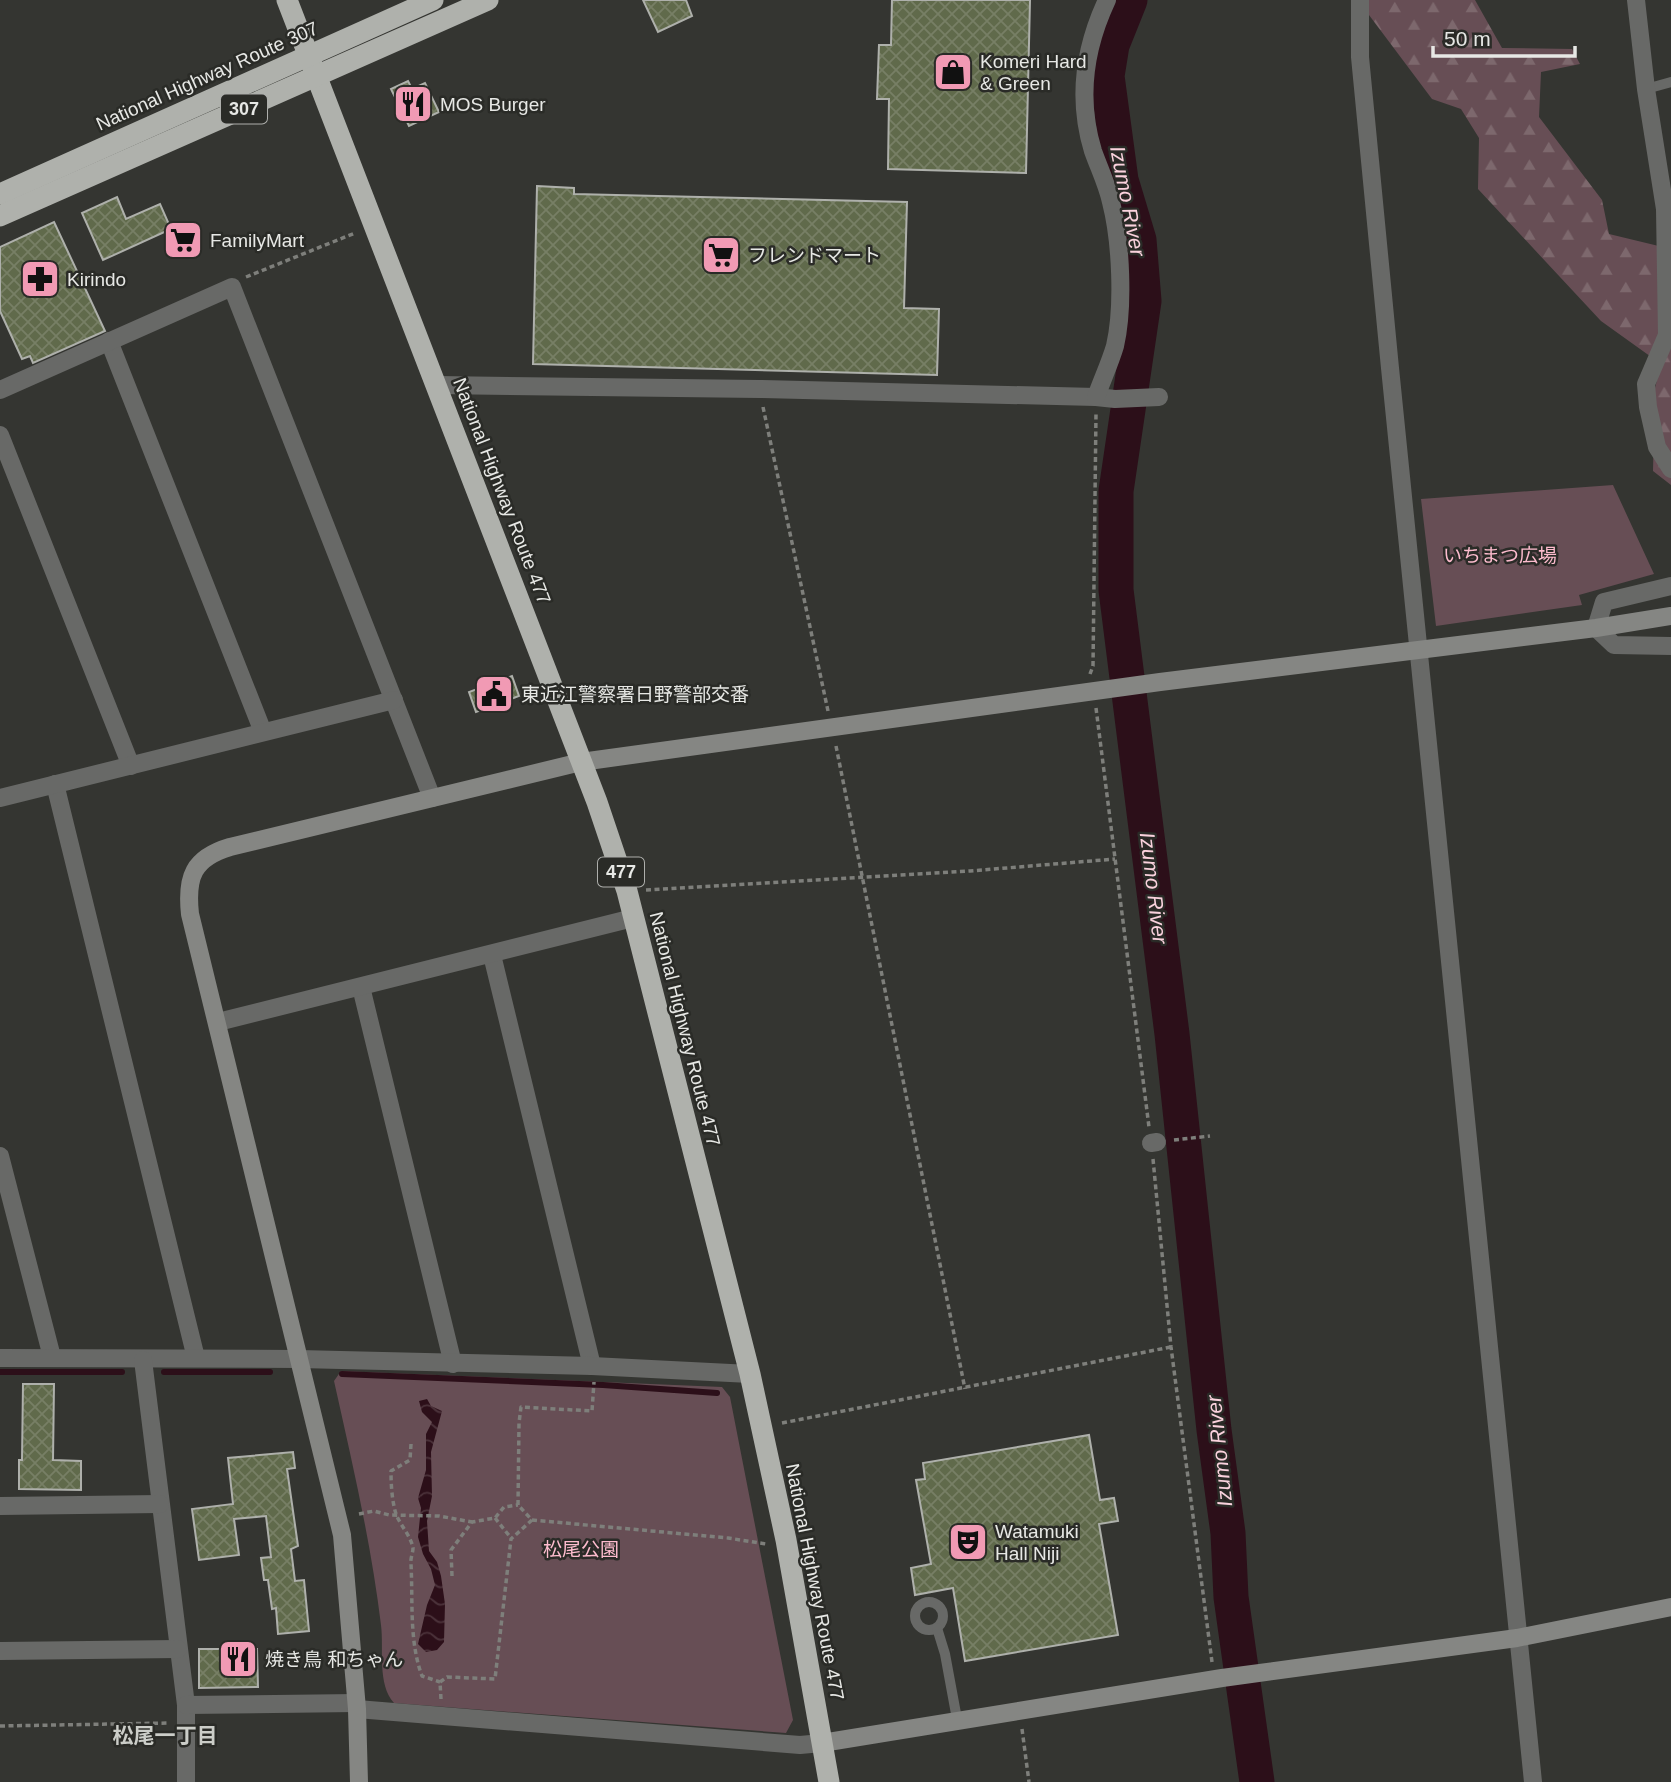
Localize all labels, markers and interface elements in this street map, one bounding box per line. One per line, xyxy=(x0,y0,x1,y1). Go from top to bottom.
scale bar xyxy=(1433,14,1575,58)
street label: National Highway Route 307 xyxy=(92,17,322,135)
text: 50 m xyxy=(1444,27,1491,50)
shop icon: Komeri Hard & Green xyxy=(932,51,974,93)
place label: Komeri Hard & Green xyxy=(980,51,1087,94)
restaurant icon: MOS Burger xyxy=(392,83,434,125)
road number: 307 xyxy=(221,94,267,124)
place label: MOS Burger xyxy=(440,94,546,115)
water label: Izumo River xyxy=(1106,144,1150,259)
supermarket icon: FamilyMart xyxy=(162,219,204,261)
place label: FamilyMart xyxy=(210,230,305,251)
supermarket icon: フレンドマート xyxy=(700,234,742,276)
place label: フレンドマート xyxy=(748,245,881,266)
pharmacy icon: Kirindo xyxy=(19,258,61,300)
place label: Kirindo xyxy=(67,269,126,290)
street label: National Highway Route 477 xyxy=(449,375,555,607)
park label: いちまつ広場 xyxy=(1443,545,1557,566)
public building icon: 東近江警察署日野警部交番 xyxy=(473,673,515,715)
place label: 東近江警察署日野警部交番 xyxy=(521,684,749,705)
water label: Izumo River xyxy=(1136,831,1172,946)
road number: 477 xyxy=(598,858,644,886)
street label: National Highway Route 477 xyxy=(646,910,724,1148)
water label: Izumo River xyxy=(1202,1393,1236,1508)
street label: National Highway Route 477 xyxy=(782,1462,848,1702)
theatre icon: Watamuki Hall Niji xyxy=(947,1521,989,1563)
place label: Watamuki Hall Niji xyxy=(995,1521,1079,1564)
park label: 松尾公園 xyxy=(543,1539,619,1560)
restaurant icon: 焼き鳥 和ちゃん xyxy=(217,1638,259,1680)
place label: 焼き鳥 和ちゃん xyxy=(265,1649,403,1670)
district label: 松尾一丁目 xyxy=(113,1724,218,1747)

